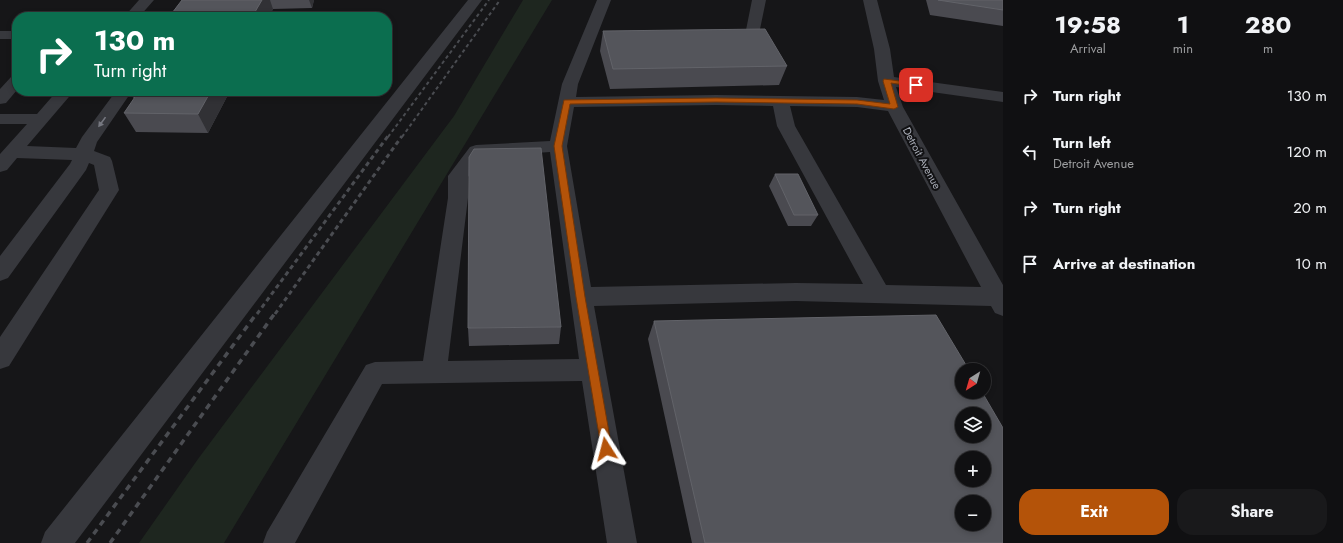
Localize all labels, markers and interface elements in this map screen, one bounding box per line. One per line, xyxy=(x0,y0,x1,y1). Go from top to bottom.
text: 19:58 xyxy=(1055,7,1121,42)
text: 1 xyxy=(1177,7,1189,42)
text: 280 xyxy=(1245,7,1291,42)
text: 130 m xyxy=(94,20,176,61)
icon: right xyxy=(28,28,80,80)
text: Arrival xyxy=(1070,39,1106,58)
text: min xyxy=(1173,39,1193,58)
text: m xyxy=(1263,39,1273,58)
text: Turn right xyxy=(94,58,166,84)
pin xyxy=(899,68,933,102)
icon: arrive xyxy=(905,74,927,96)
icon: right xyxy=(1019,85,1041,107)
text: Turn right xyxy=(1053,85,1121,107)
text: 130 m xyxy=(1287,85,1327,107)
one-way arrow xyxy=(98,116,106,127)
street label: Detroit Avenue xyxy=(899,124,945,192)
text: Turn left xyxy=(1053,132,1111,154)
icon: left xyxy=(1019,141,1041,163)
text: 120 m xyxy=(1287,141,1327,163)
text: Detroit Avenue xyxy=(1053,154,1134,173)
icon: right xyxy=(1019,197,1041,219)
text: Turn right xyxy=(1053,197,1121,219)
text: 20 m xyxy=(1293,197,1327,219)
icon: arrive xyxy=(1019,253,1041,275)
text: Arrive at destination xyxy=(1053,253,1195,275)
text: 10 m xyxy=(1295,253,1327,275)
north arrow xyxy=(955,363,991,399)
map controls xyxy=(955,363,991,531)
button: layers xyxy=(955,407,991,443)
position arrow xyxy=(585,428,627,470)
button: + xyxy=(955,451,991,487)
button: Exit xyxy=(1019,489,1169,535)
button: Share xyxy=(1177,489,1327,535)
button: − xyxy=(955,495,991,531)

